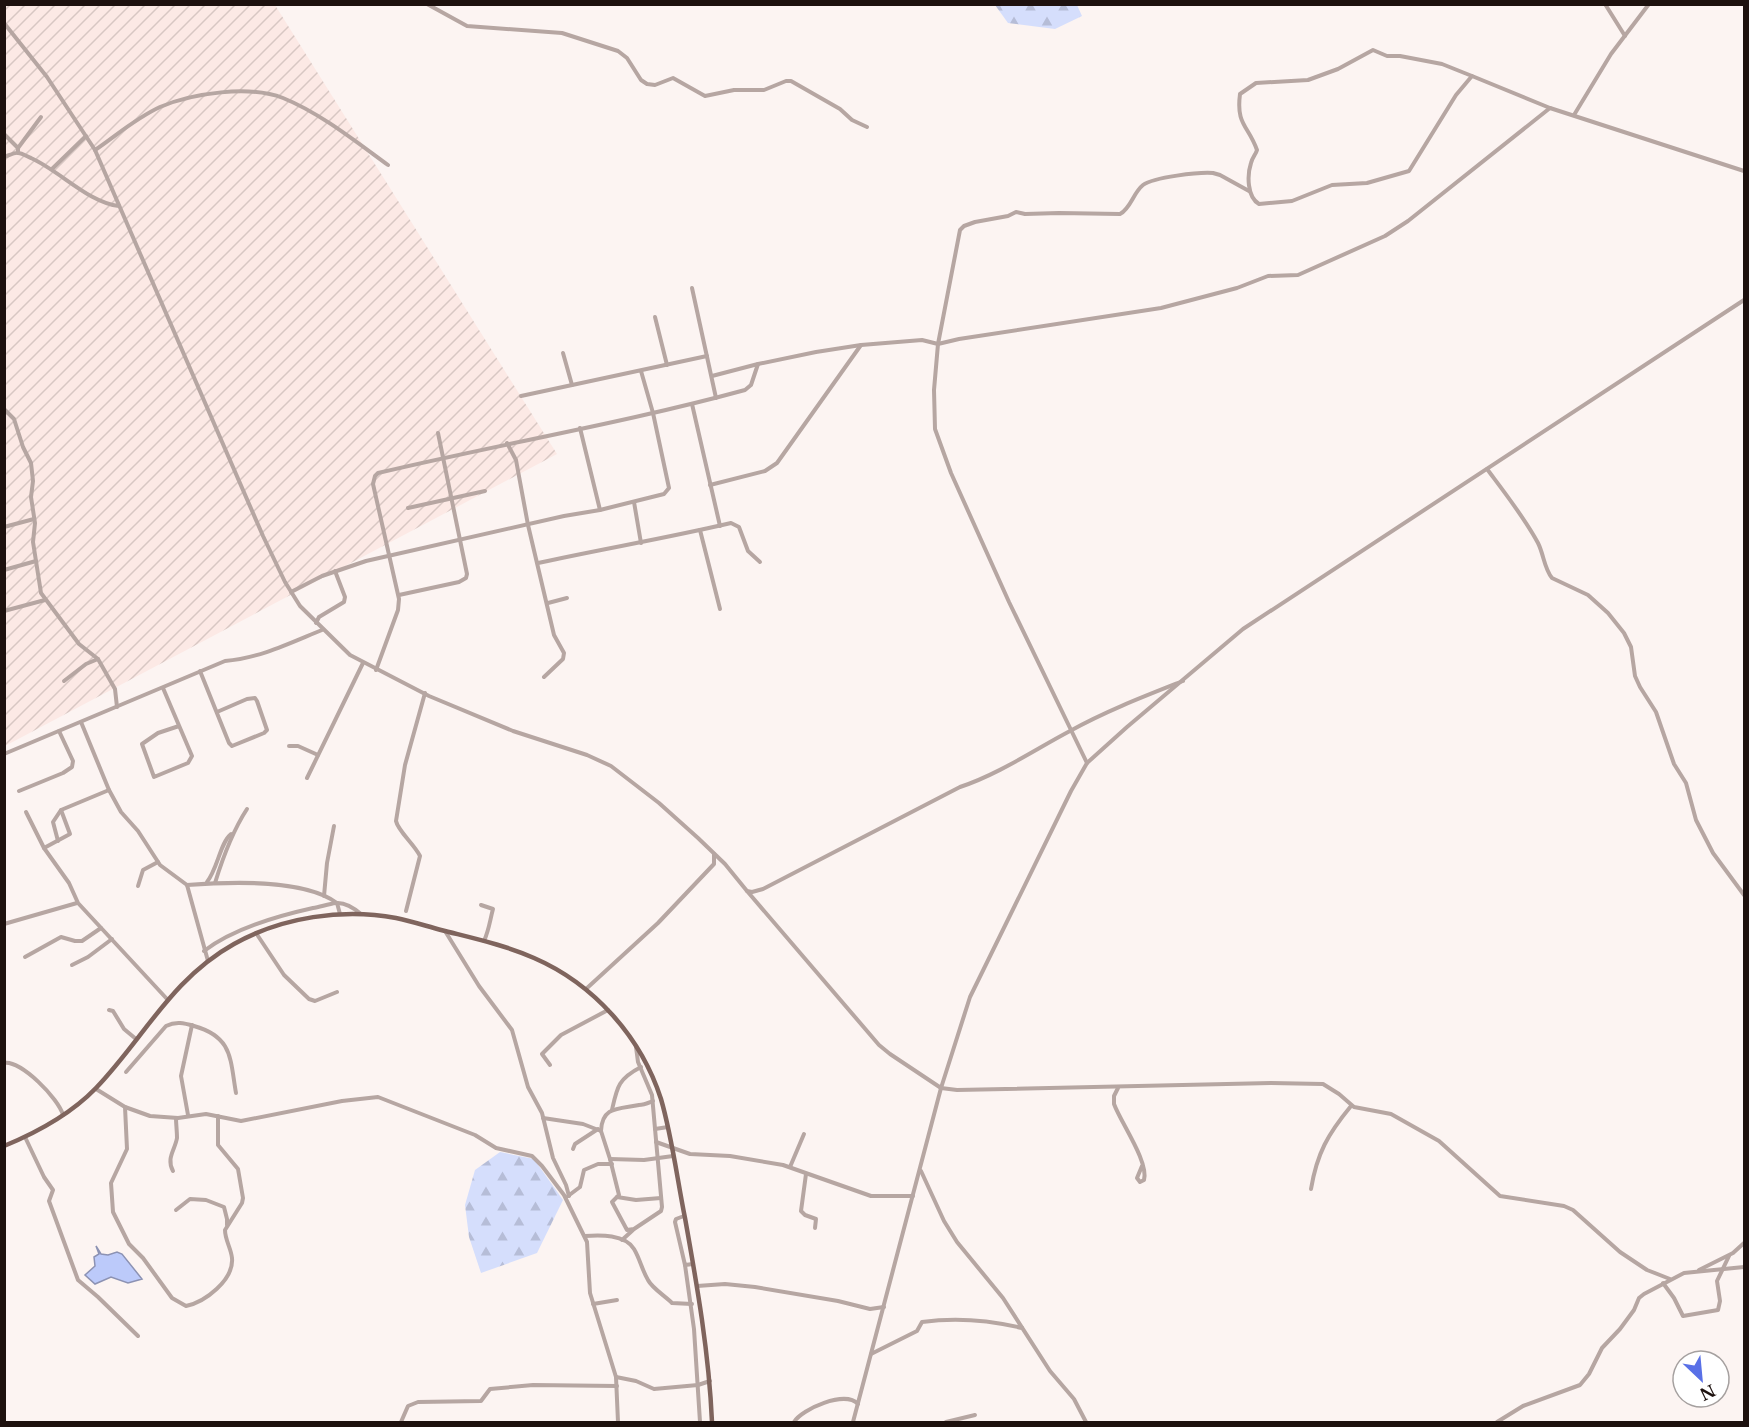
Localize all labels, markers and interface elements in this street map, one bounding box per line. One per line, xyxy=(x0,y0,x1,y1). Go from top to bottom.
north arrow xyxy=(1671,1349,1731,1409)
text: N xyxy=(1696,1380,1719,1405)

